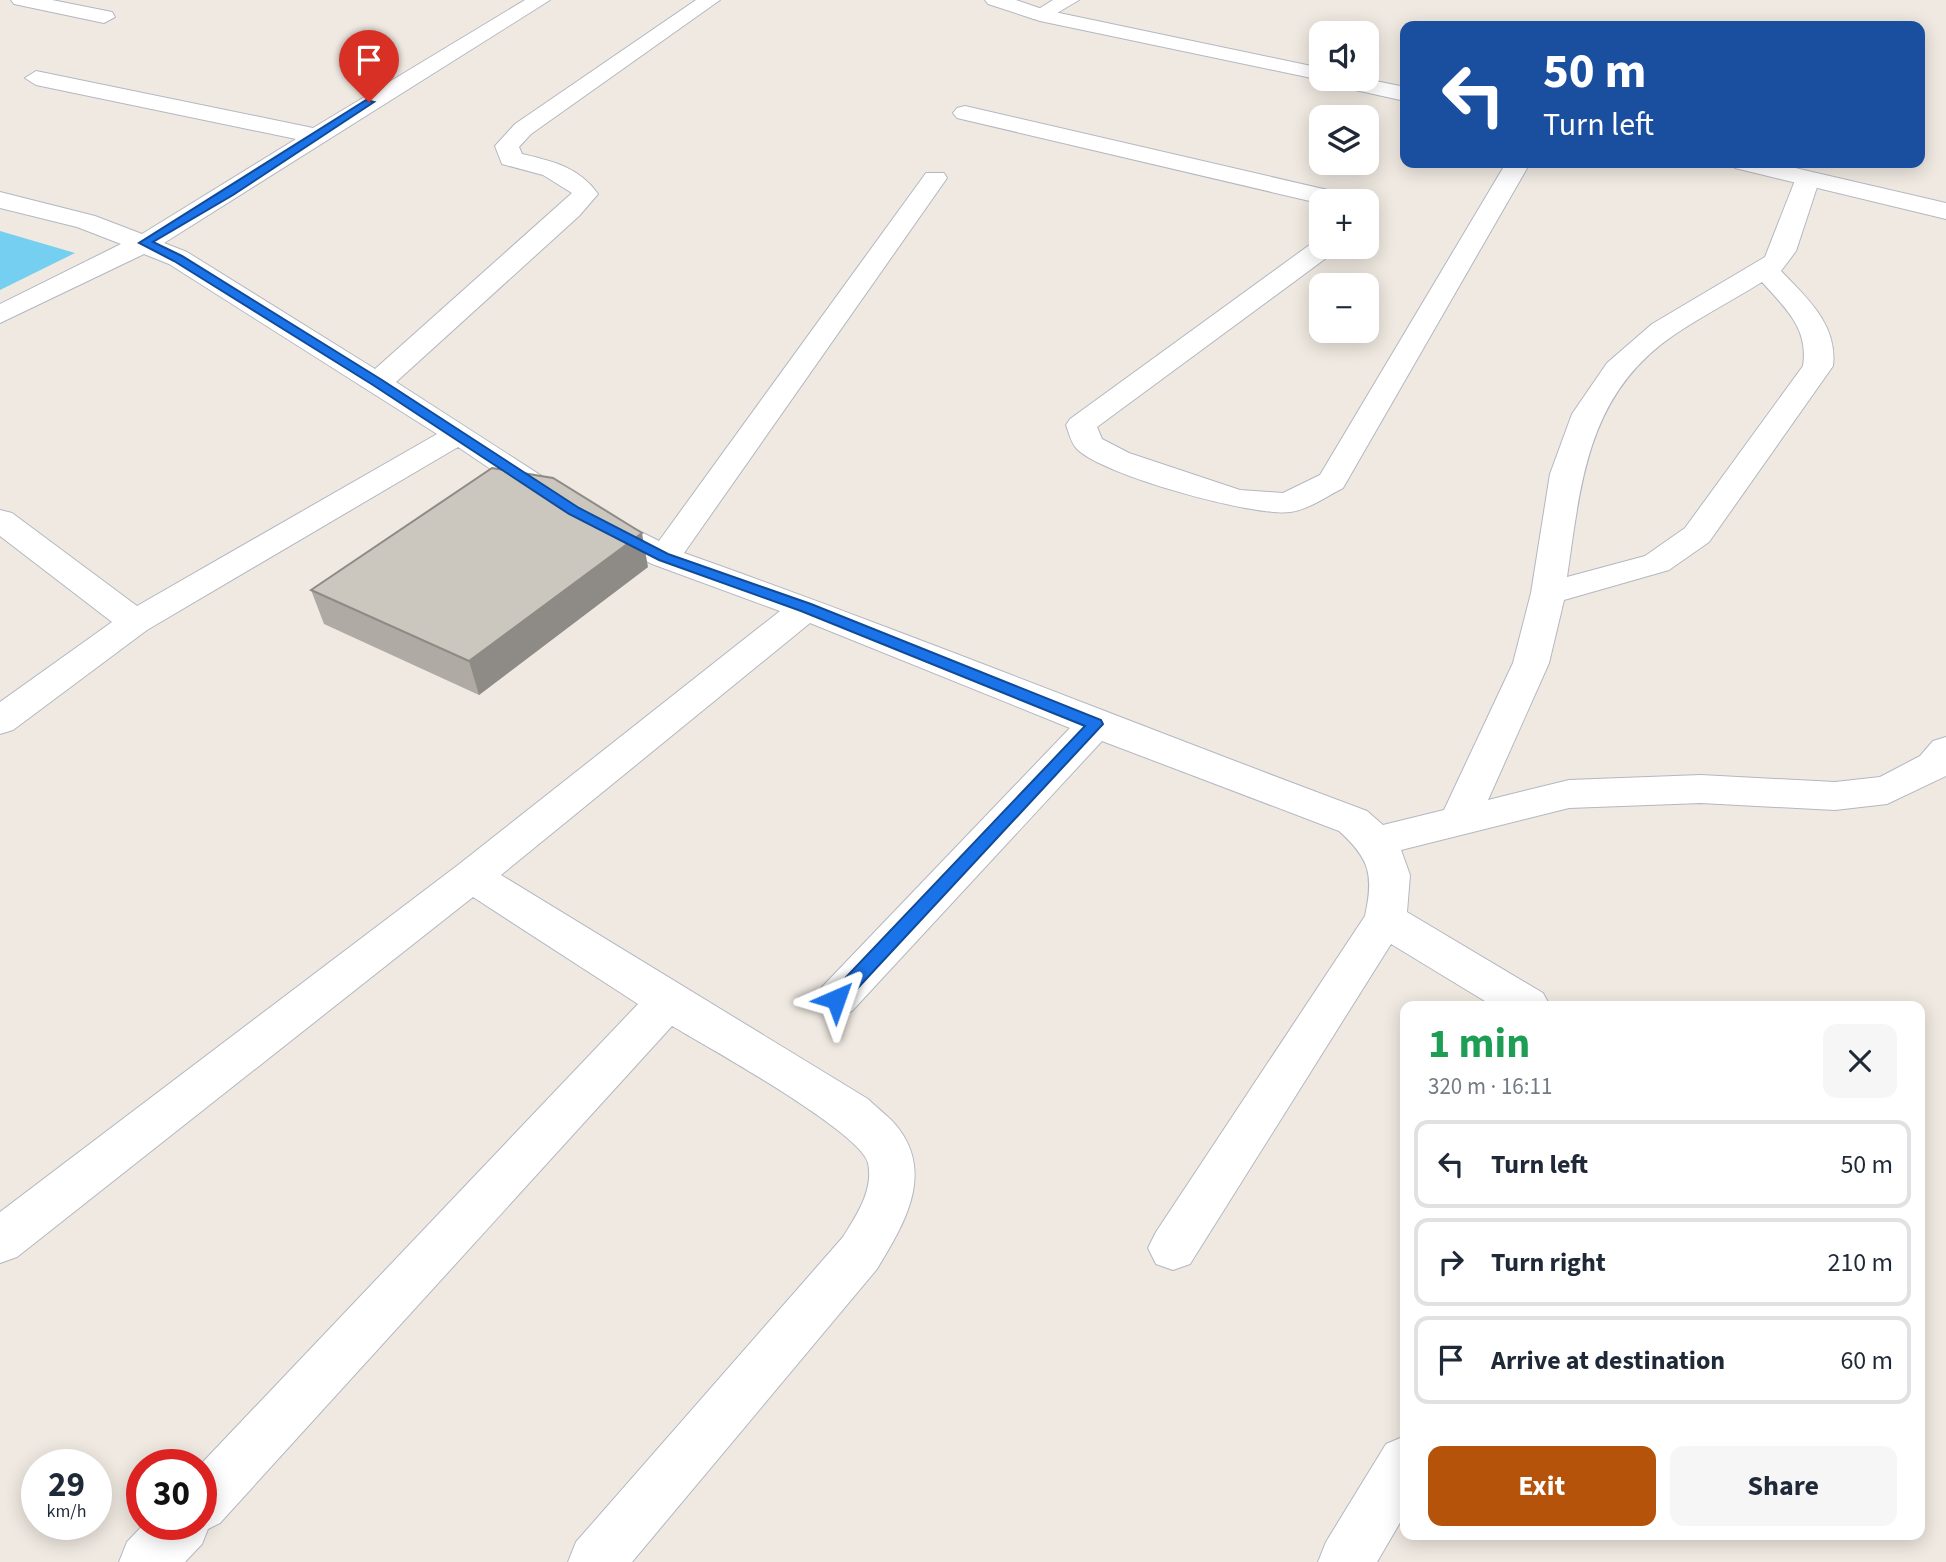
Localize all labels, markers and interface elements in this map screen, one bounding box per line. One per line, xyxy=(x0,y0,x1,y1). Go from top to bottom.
map controls xyxy=(1309,21,1379,343)
button: sound xyxy=(1309,21,1379,91)
pin xyxy=(339,30,399,102)
text: 50 m xyxy=(1543,37,1647,107)
icon: arrive xyxy=(350,41,388,79)
icon: left xyxy=(1428,49,1519,140)
text: Turn left xyxy=(1543,102,1654,148)
button: layers xyxy=(1309,105,1379,175)
button: + xyxy=(1309,189,1379,259)
button: − xyxy=(1309,273,1379,343)
position arrow xyxy=(799,962,873,1036)
text: 1 min xyxy=(1428,1014,1530,1074)
button: close xyxy=(1823,1024,1897,1098)
text: 320 m · 16:11 xyxy=(1428,1070,1552,1103)
icon: left xyxy=(1432,1145,1470,1183)
text: Turn left xyxy=(1491,1146,1588,1183)
text: 50 m xyxy=(1840,1146,1893,1183)
icon: right xyxy=(1432,1243,1470,1281)
text: Turn right xyxy=(1491,1244,1606,1281)
text: 210 m xyxy=(1827,1244,1893,1281)
icon: arrive xyxy=(1432,1341,1470,1379)
text: Arrive at destination xyxy=(1491,1342,1725,1379)
text: 60 m xyxy=(1840,1342,1893,1379)
button: Exit xyxy=(1428,1446,1656,1526)
button: Share xyxy=(1670,1446,1897,1526)
speed limit sign: 30 xyxy=(126,1449,217,1540)
text: 29 xyxy=(48,1460,85,1510)
text: km/h xyxy=(47,1499,86,1524)

